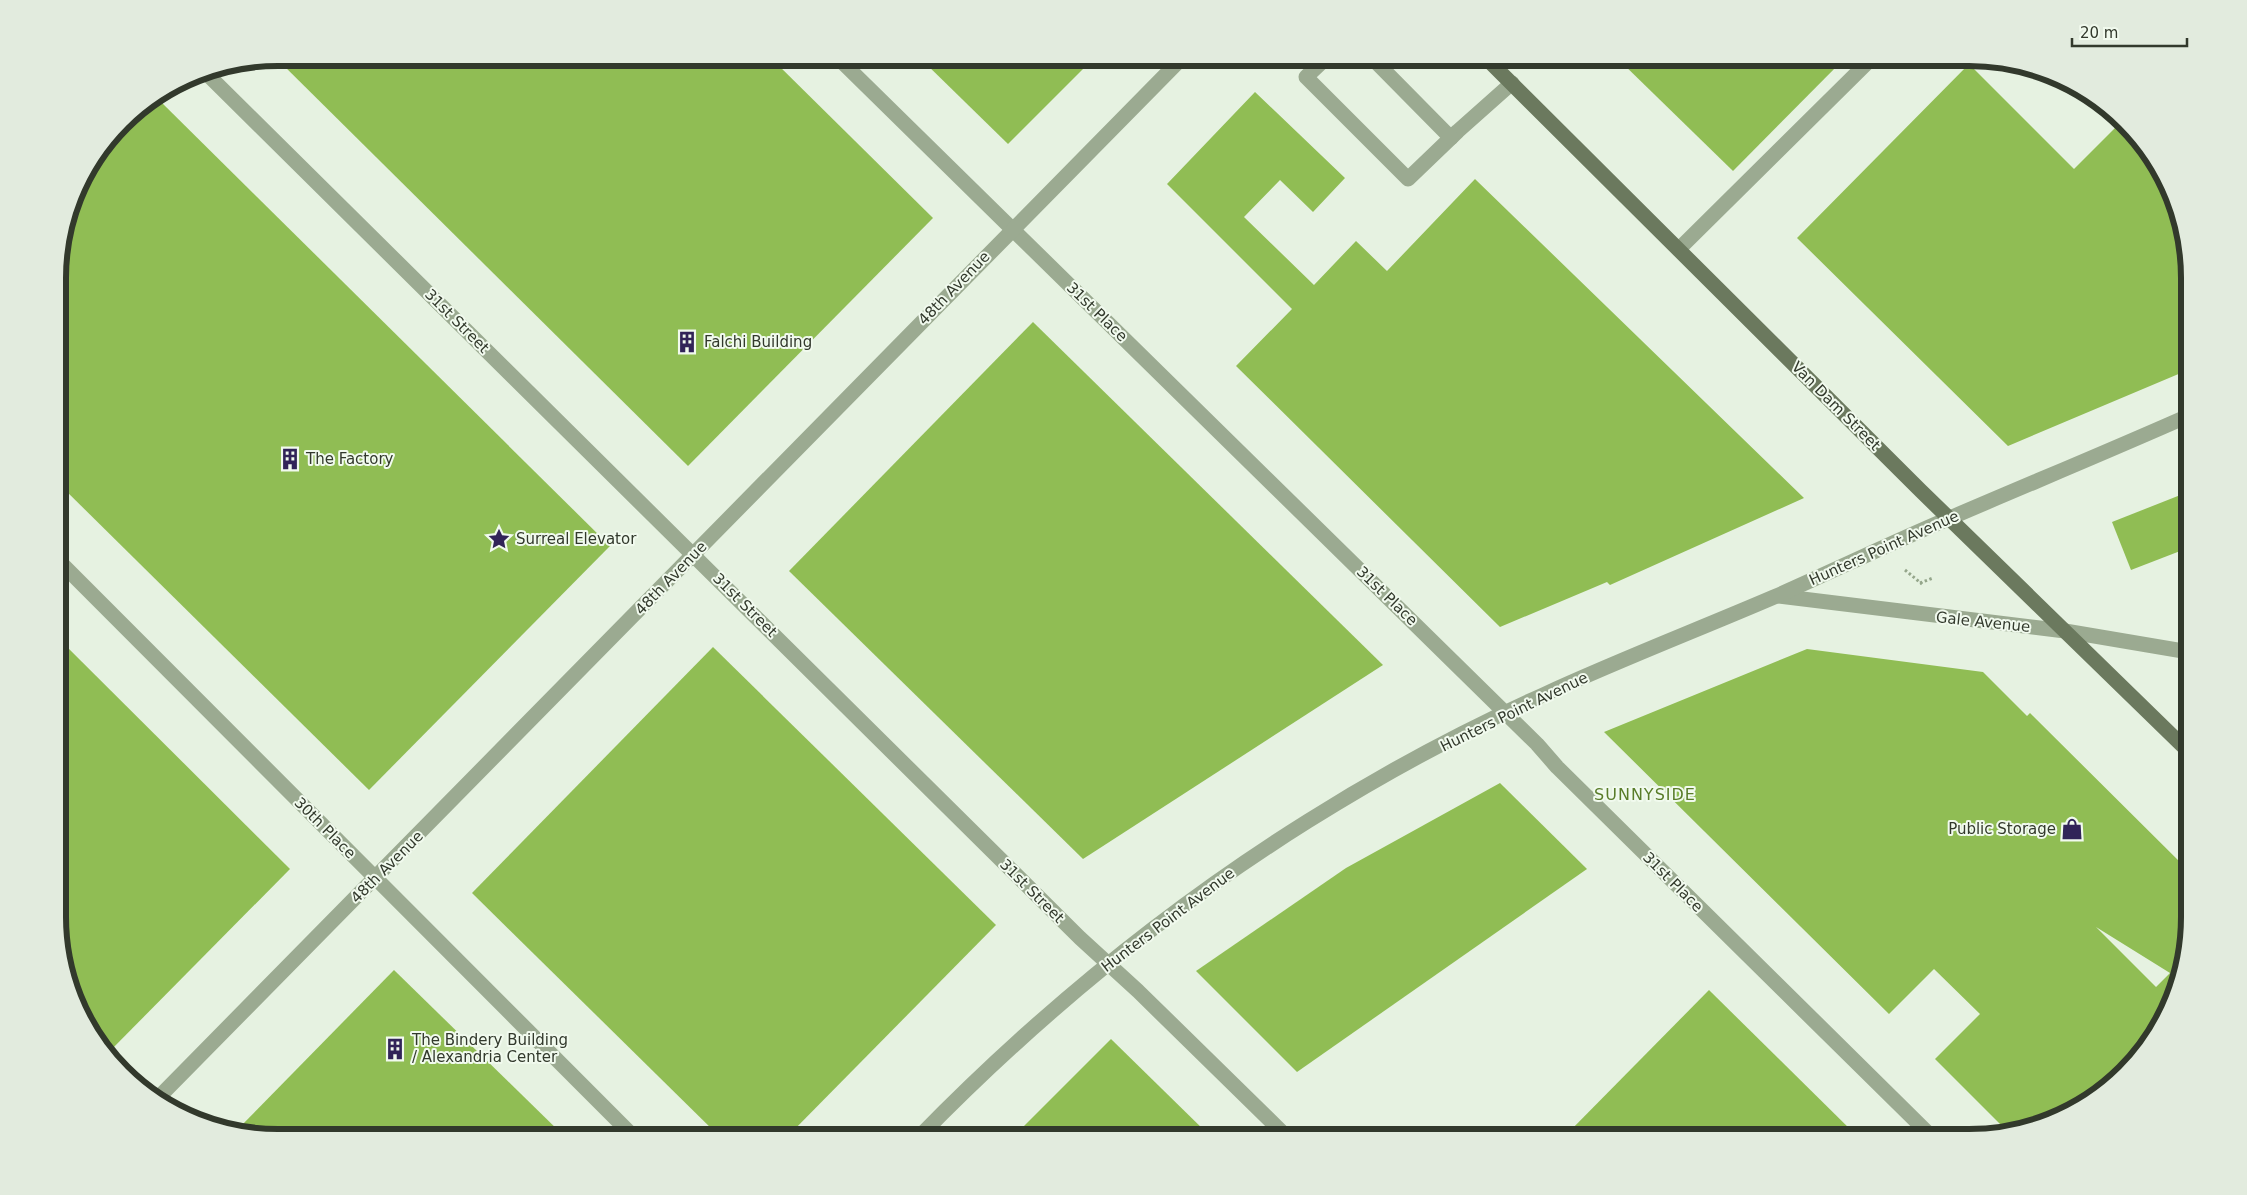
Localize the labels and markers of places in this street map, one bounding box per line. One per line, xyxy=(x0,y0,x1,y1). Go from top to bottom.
building icon: Falchi Building xyxy=(674,329,700,355)
place label: Falchi Building xyxy=(704,333,812,351)
building icon: The Factory xyxy=(277,446,303,472)
place label: The Factory xyxy=(305,450,394,468)
place icon: Surreal Elevator xyxy=(486,526,512,552)
place label: Surreal Elevator xyxy=(516,530,637,548)
shop icon: Public Storage xyxy=(2059,816,2085,842)
place label: Public Storage xyxy=(1948,820,2056,838)
place label: The Bindery Building / Alexandria Center xyxy=(411,1031,568,1066)
building icon: The Bindery Building / Alexandria Center xyxy=(382,1036,408,1062)

